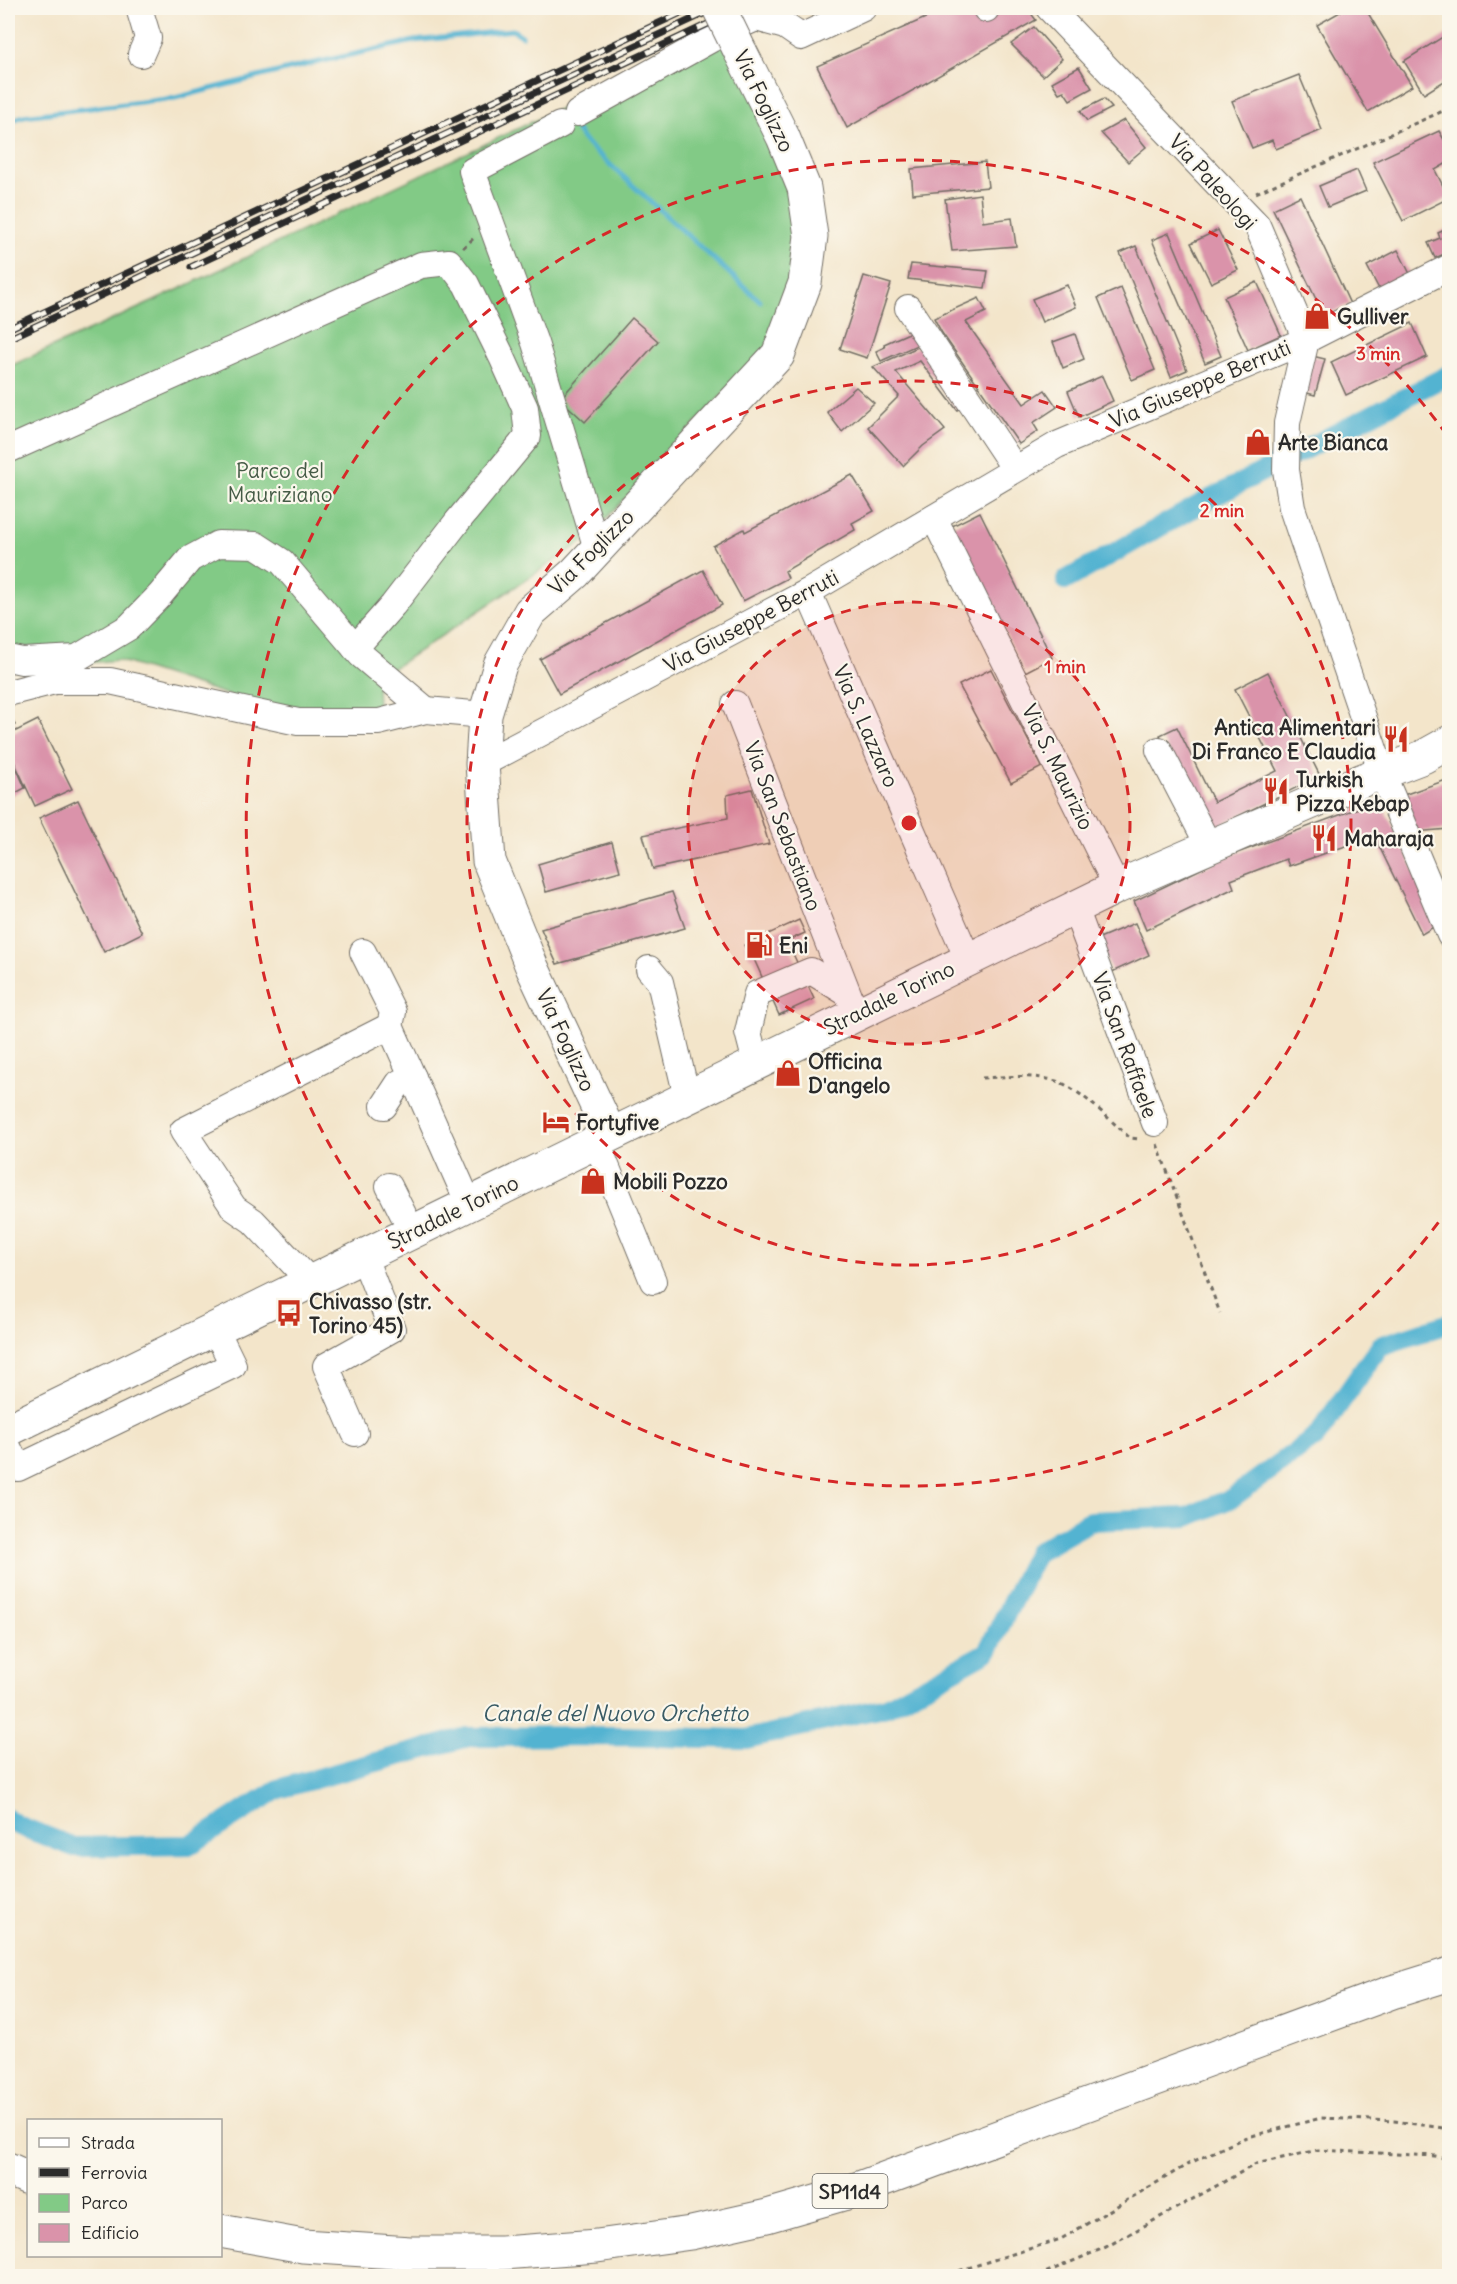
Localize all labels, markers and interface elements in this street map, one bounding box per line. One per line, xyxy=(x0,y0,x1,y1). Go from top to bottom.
street label: Via Foglizzo xyxy=(728,45,800,157)
street label: Via Paleologi xyxy=(1163,128,1263,236)
shop icon: Gulliver xyxy=(1302,301,1332,331)
place label: Gulliver xyxy=(1337,303,1409,330)
street label: Via Giuseppe Berruti xyxy=(1105,334,1295,434)
text: 3 min xyxy=(1356,342,1401,365)
shop icon: Arte Bianca xyxy=(1243,427,1273,457)
place label: Arte Bianca xyxy=(1278,429,1388,456)
park label: Parco del Mauriziano xyxy=(228,457,333,508)
text: 2 min xyxy=(1200,499,1245,522)
street label: Via Foglizzo xyxy=(542,503,640,601)
street label: Via Giuseppe Berruti xyxy=(659,563,843,679)
text: 1 min xyxy=(1044,655,1086,678)
street label: Via S. Lazzaro xyxy=(827,661,905,791)
street label: Via S. Maurizio xyxy=(1016,700,1100,834)
place label: Antica Alimentari Di Franco E Claudia xyxy=(1192,714,1376,765)
restaurant icon: Antica Alimentari Di Franco E Claudia xyxy=(1381,724,1411,754)
street label: Via San Sebastiano xyxy=(738,737,828,915)
place label: Turkish Pizza Kebap xyxy=(1296,766,1410,817)
restaurant icon: Turkish Pizza Kebap xyxy=(1261,776,1291,806)
centre of rings xyxy=(899,813,919,833)
restaurant icon: Maharaja xyxy=(1309,823,1339,853)
place label: Maharaja xyxy=(1344,825,1434,852)
fuel station icon: Eni xyxy=(744,930,774,960)
place label: Eni xyxy=(779,932,808,959)
street label: Stradale Torino xyxy=(819,955,959,1041)
street label: Via San Raffaele xyxy=(1086,968,1164,1122)
street label: Via Foglizzo xyxy=(530,984,602,1096)
place label: Officina D'angelo xyxy=(808,1048,890,1099)
shop icon: Officina D'angelo xyxy=(773,1058,803,1088)
hotel icon: Fortyfive xyxy=(541,1107,571,1137)
place label: Fortyfive xyxy=(576,1109,659,1136)
shop icon: Mobili Pozzo xyxy=(578,1166,608,1196)
place label: Mobili Pozzo xyxy=(613,1168,728,1195)
street label: Stradale Torino xyxy=(383,1169,523,1255)
place label: Chivasso (str. Torino 45) xyxy=(309,1288,432,1339)
bus stop icon: Chivasso (str. Torino 45) xyxy=(274,1298,304,1328)
water label: Canale del Nuovo Orchetto xyxy=(482,1699,750,1727)
legend xyxy=(27,2119,222,2257)
text: Strada xyxy=(81,2131,135,2154)
text: Ferrovia xyxy=(81,2161,148,2184)
road number: SP11d4 xyxy=(812,2174,888,2208)
text: Parco xyxy=(81,2191,128,2214)
text: Edificio xyxy=(81,2221,139,2244)

